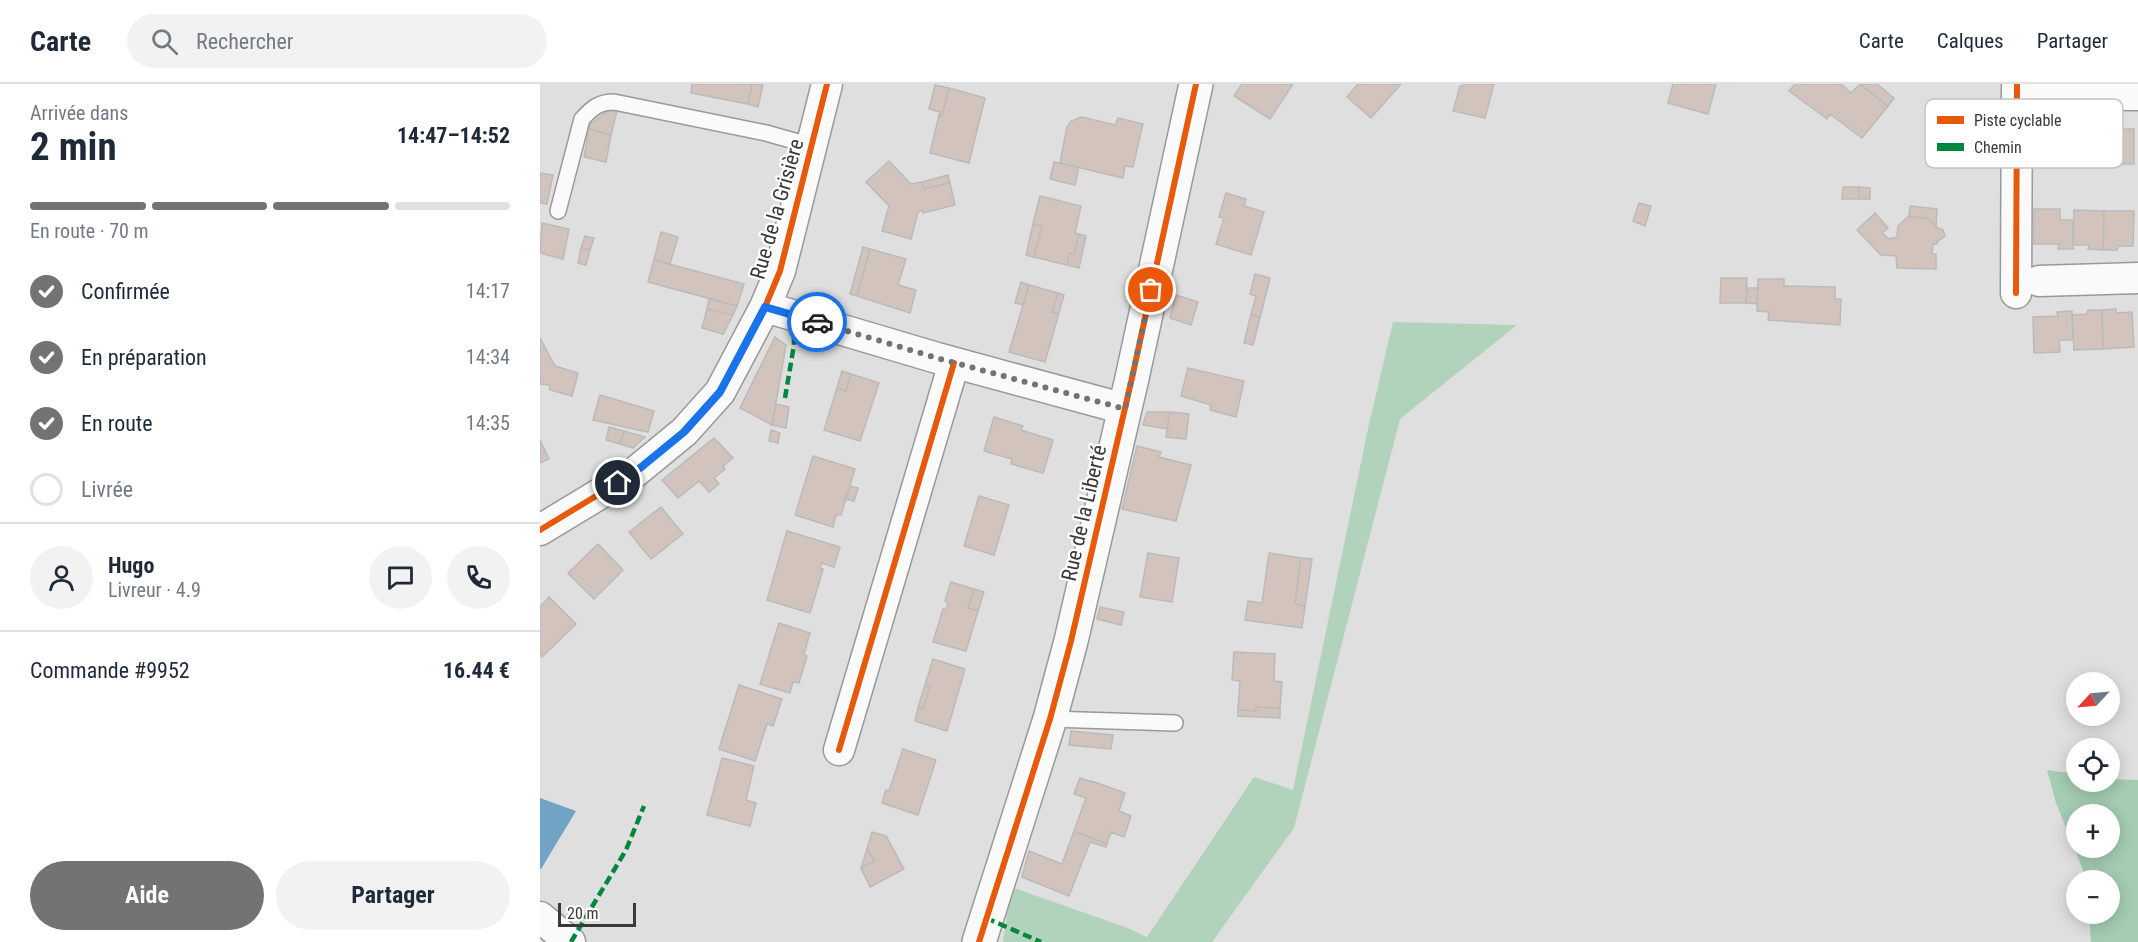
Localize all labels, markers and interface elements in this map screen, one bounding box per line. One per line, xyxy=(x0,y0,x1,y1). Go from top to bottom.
search box xyxy=(127,14,547,68)
text: Carte xyxy=(30,25,91,58)
icon: search xyxy=(148,25,181,58)
text: Rechercher xyxy=(196,29,293,54)
text: Carte xyxy=(1859,29,1904,53)
text: Calques xyxy=(1937,29,2004,53)
text: Partager xyxy=(2037,29,2108,53)
legend xyxy=(1925,99,2123,168)
text: Arrivée dans xyxy=(30,101,128,125)
text: Piste cyclable xyxy=(1974,111,2061,130)
text: 14:47–14:52 xyxy=(397,123,510,148)
text: 2 min xyxy=(30,124,117,170)
street label: Rue de la Grisière xyxy=(746,136,809,282)
text: Chemin xyxy=(1974,138,2022,157)
text: En route · 70 m xyxy=(30,219,149,243)
pin xyxy=(1125,264,1176,315)
icon: bag xyxy=(1134,273,1167,306)
icon: check xyxy=(30,275,63,308)
text: Confirmée xyxy=(81,279,170,304)
text: 14:17 xyxy=(466,279,510,303)
courier xyxy=(787,292,847,352)
icon: car xyxy=(801,306,834,339)
icon: check xyxy=(30,341,63,374)
text: En préparation xyxy=(81,345,207,370)
text: 14:34 xyxy=(466,345,510,369)
icon: check xyxy=(30,407,63,440)
text: En route xyxy=(81,411,153,436)
text: 14:35 xyxy=(466,411,510,435)
street label: Rue de la Liberté xyxy=(1057,443,1111,583)
pin xyxy=(592,457,643,508)
icon: home xyxy=(601,466,634,499)
text: Livrée xyxy=(81,477,133,502)
button: person xyxy=(30,546,93,609)
button: chat xyxy=(369,546,432,609)
button: phone xyxy=(447,546,510,609)
text: Hugo xyxy=(108,553,154,578)
text: Livreur · 4.9 xyxy=(108,578,201,602)
text: Commande #9952 xyxy=(30,658,190,683)
text: 16.44 € xyxy=(443,658,510,683)
north arrow xyxy=(2066,672,2120,726)
map controls xyxy=(2066,672,2120,924)
button: locate xyxy=(2066,738,2120,792)
button: + xyxy=(2066,804,2120,858)
button: Aide xyxy=(30,861,264,930)
button: Partager xyxy=(276,861,510,930)
button: − xyxy=(2066,870,2120,924)
scale bar xyxy=(558,900,636,928)
text: 20 m xyxy=(567,904,599,923)

